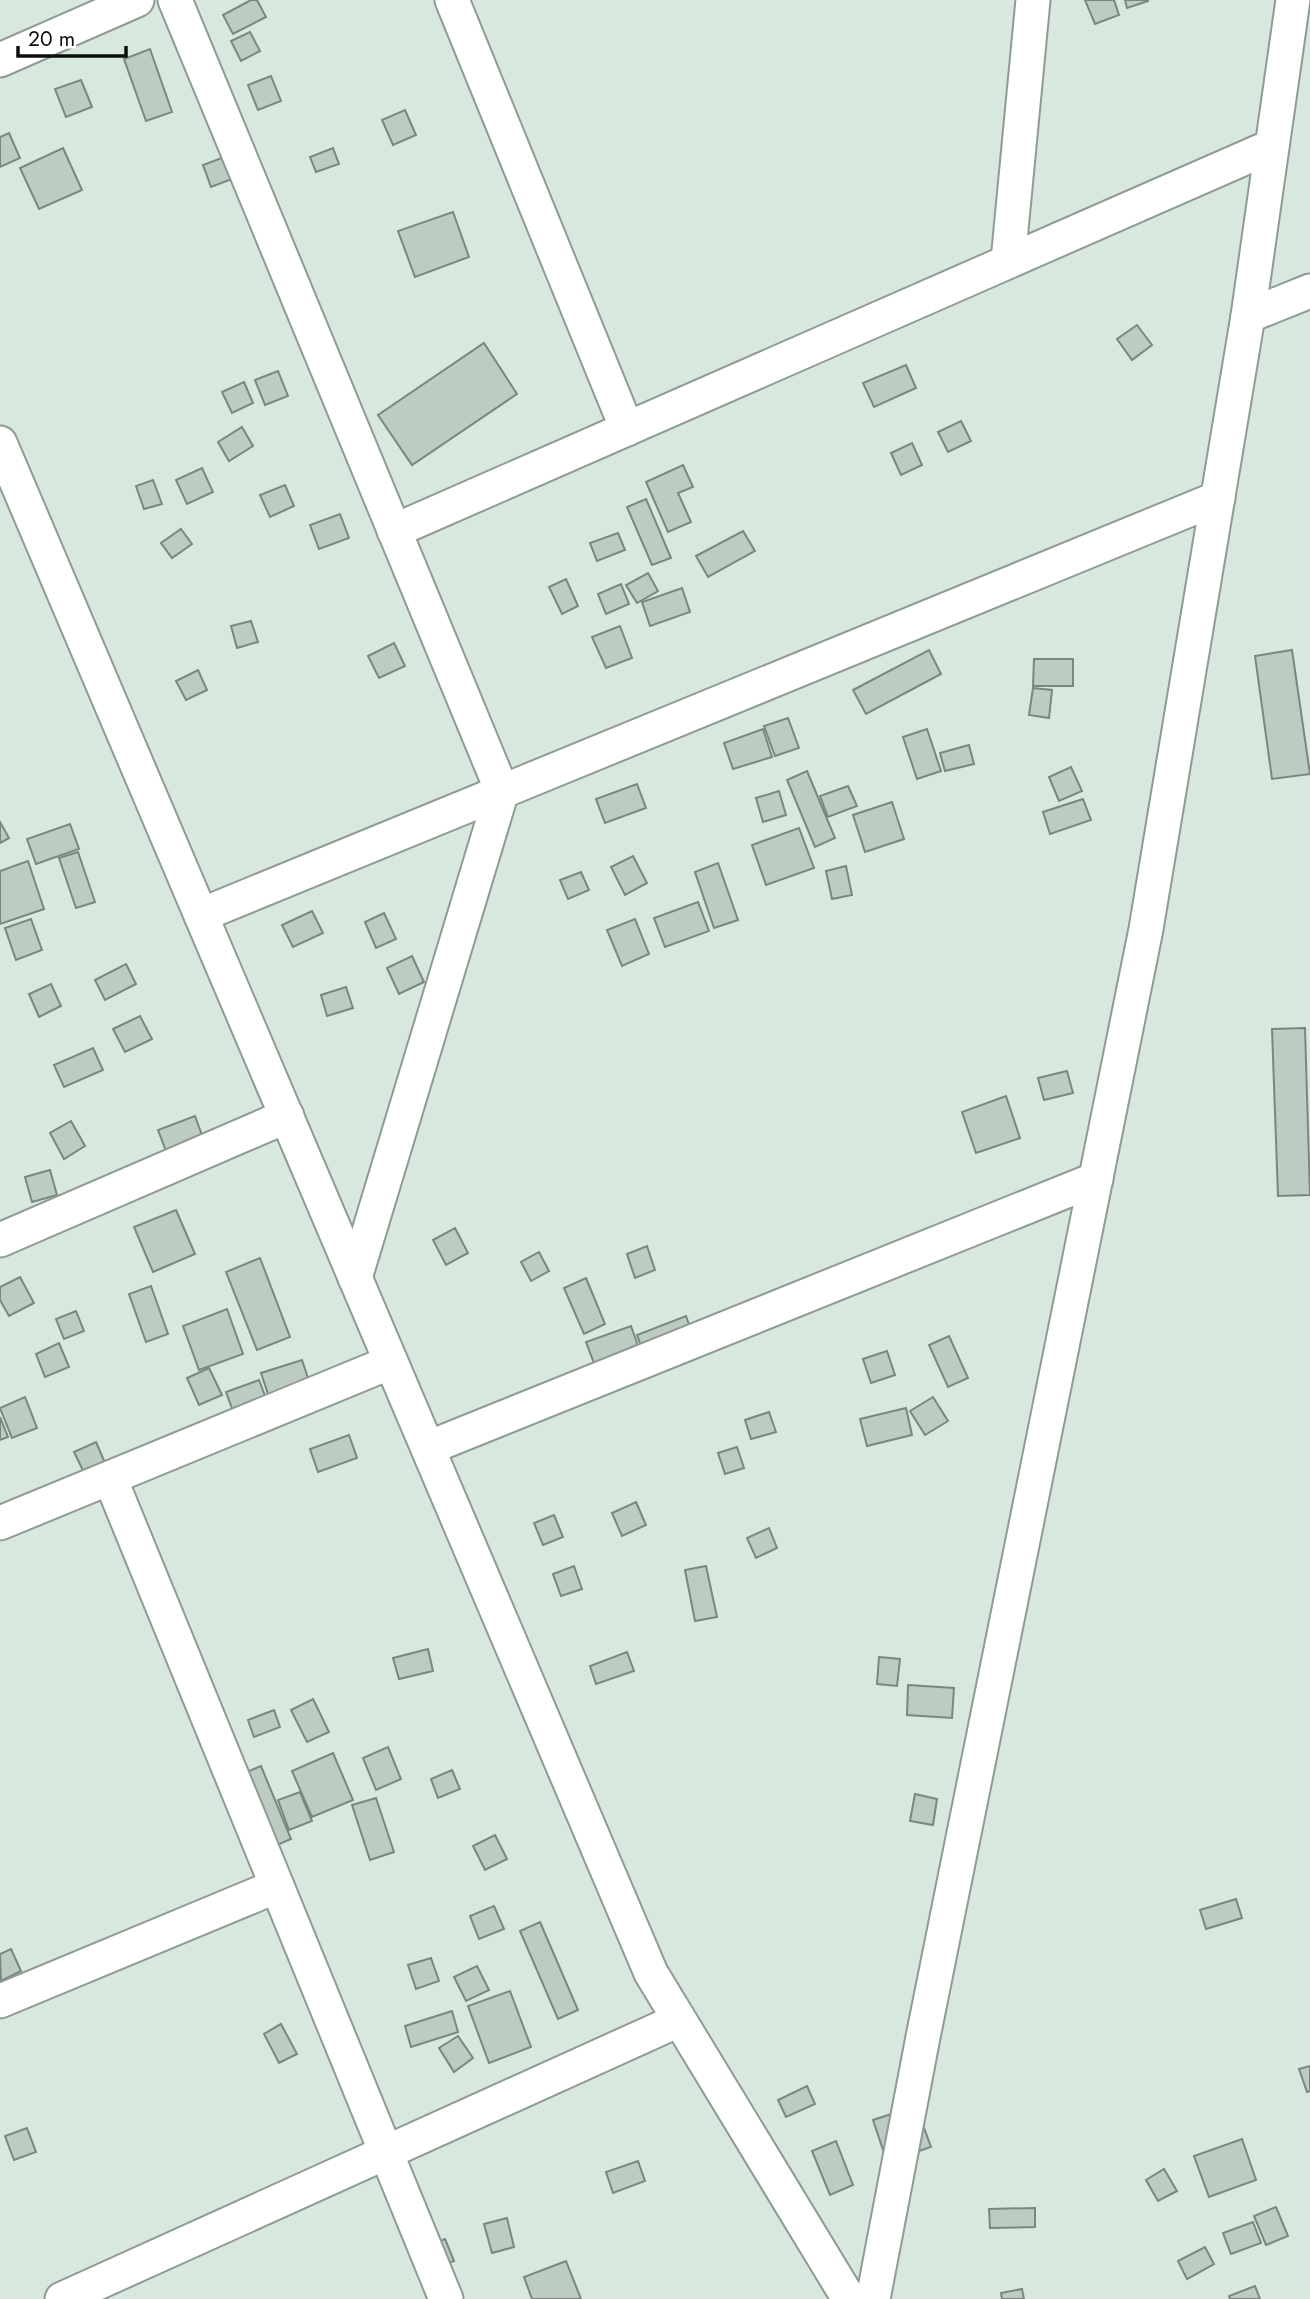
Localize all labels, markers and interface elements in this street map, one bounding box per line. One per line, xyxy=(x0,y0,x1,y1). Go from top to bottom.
scale bar xyxy=(18,14,126,58)
text: 20 m xyxy=(28,24,75,54)

